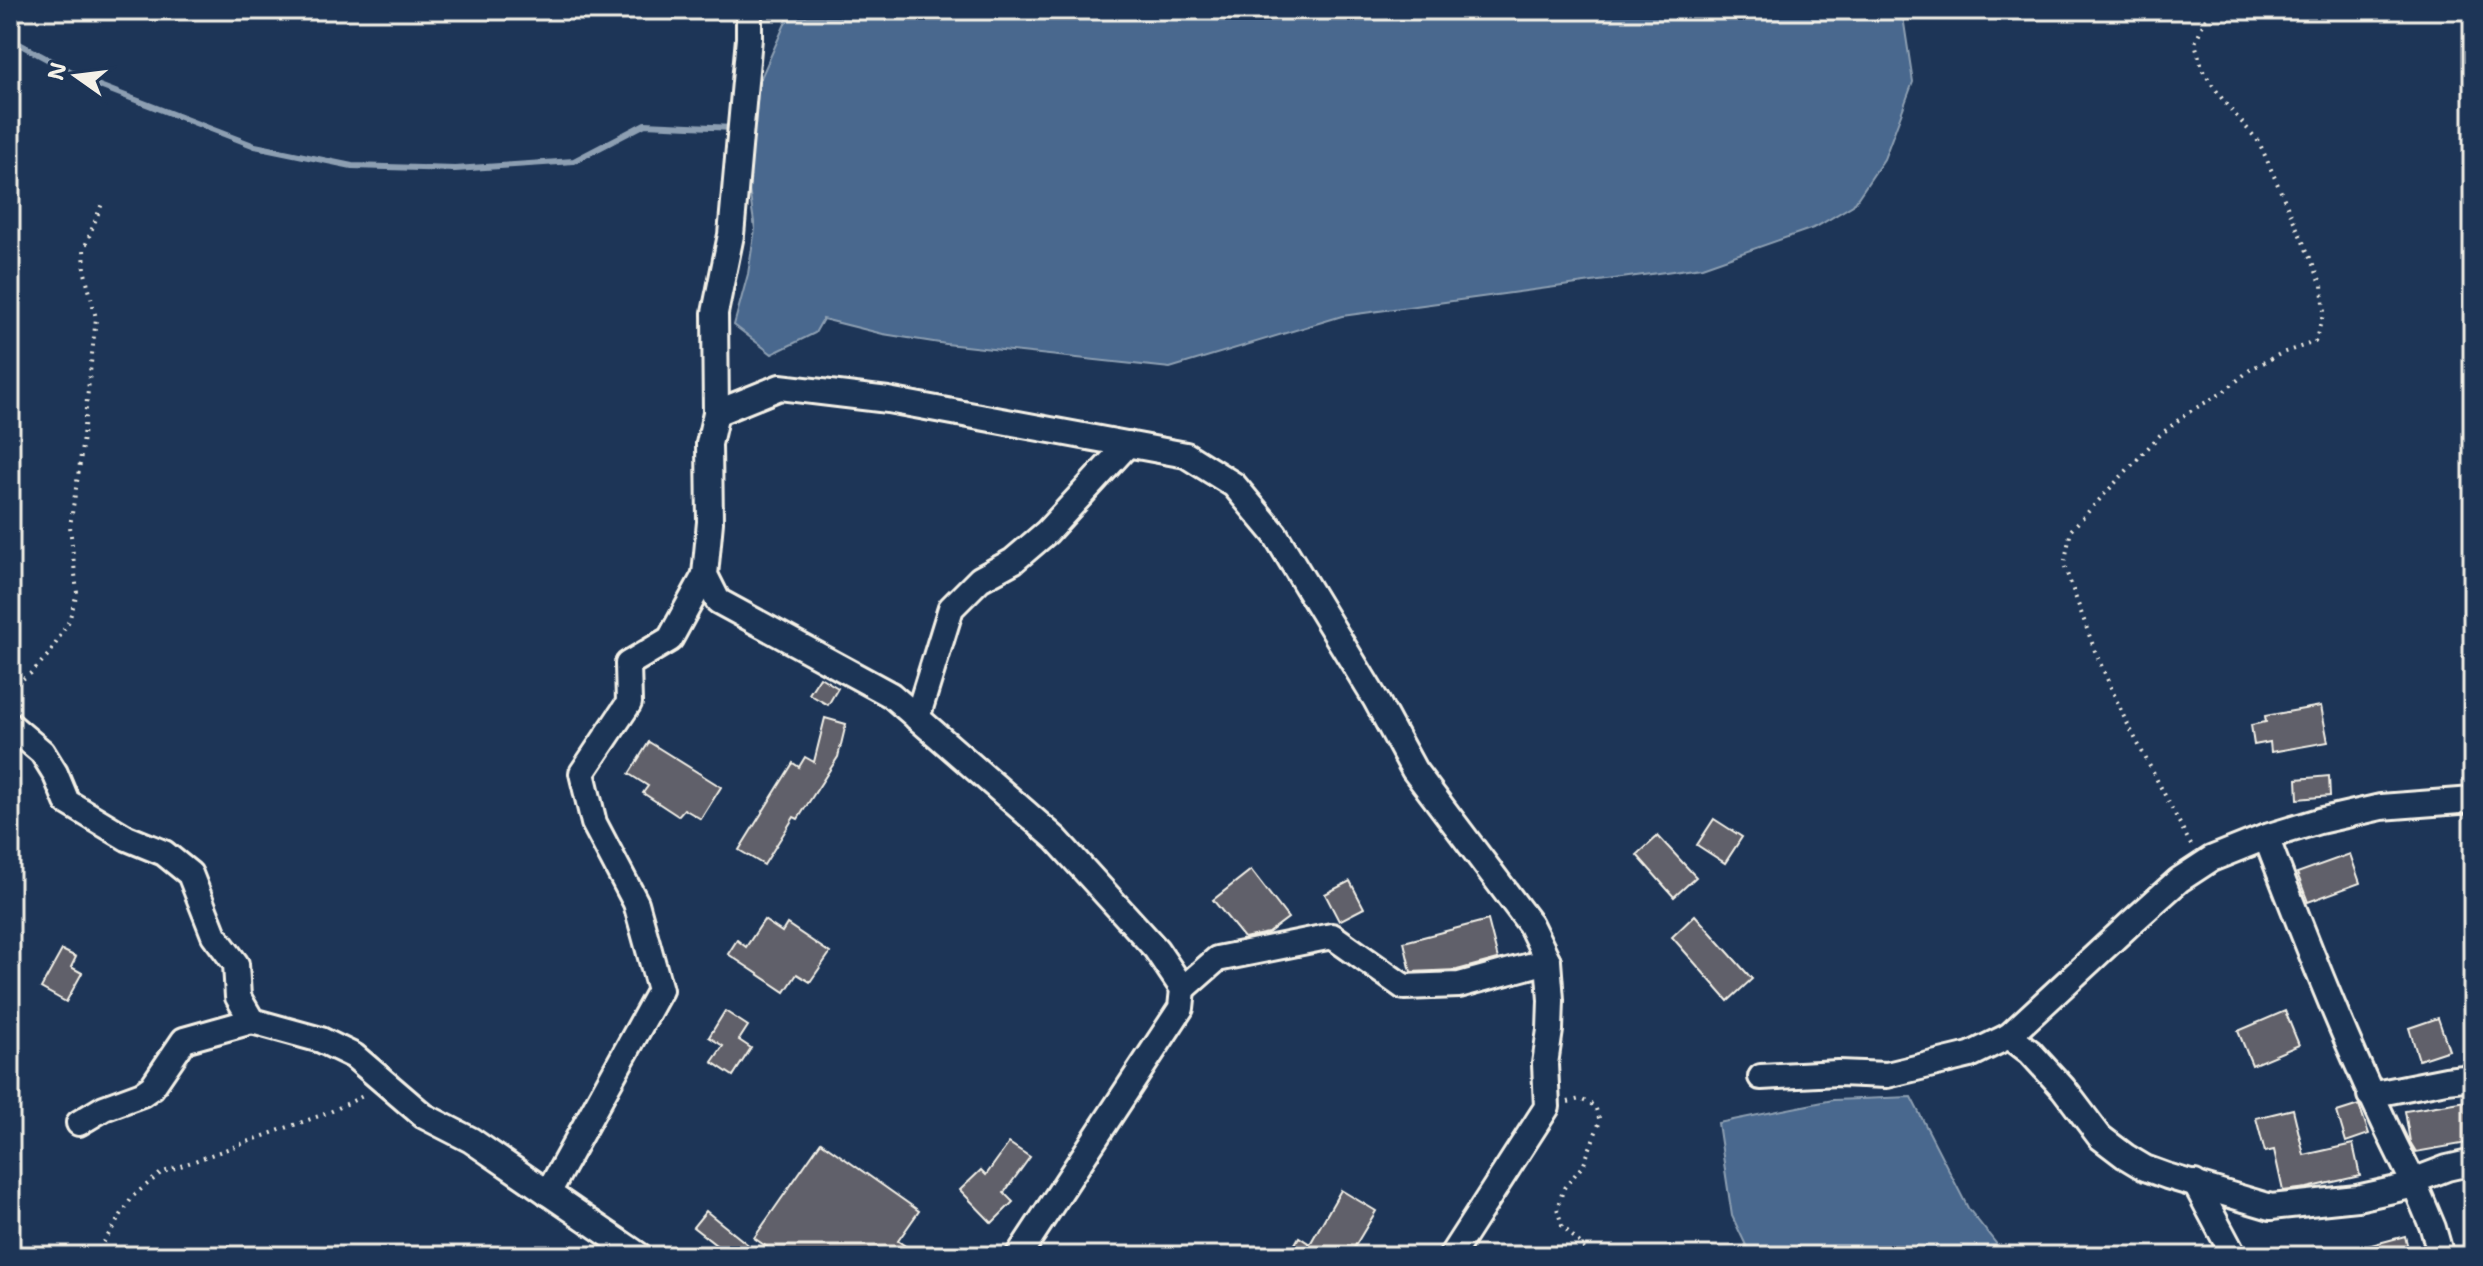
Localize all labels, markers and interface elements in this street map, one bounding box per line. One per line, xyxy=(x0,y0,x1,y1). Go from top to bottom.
north arrow xyxy=(36,36,116,116)
text: N xyxy=(41,59,73,83)

